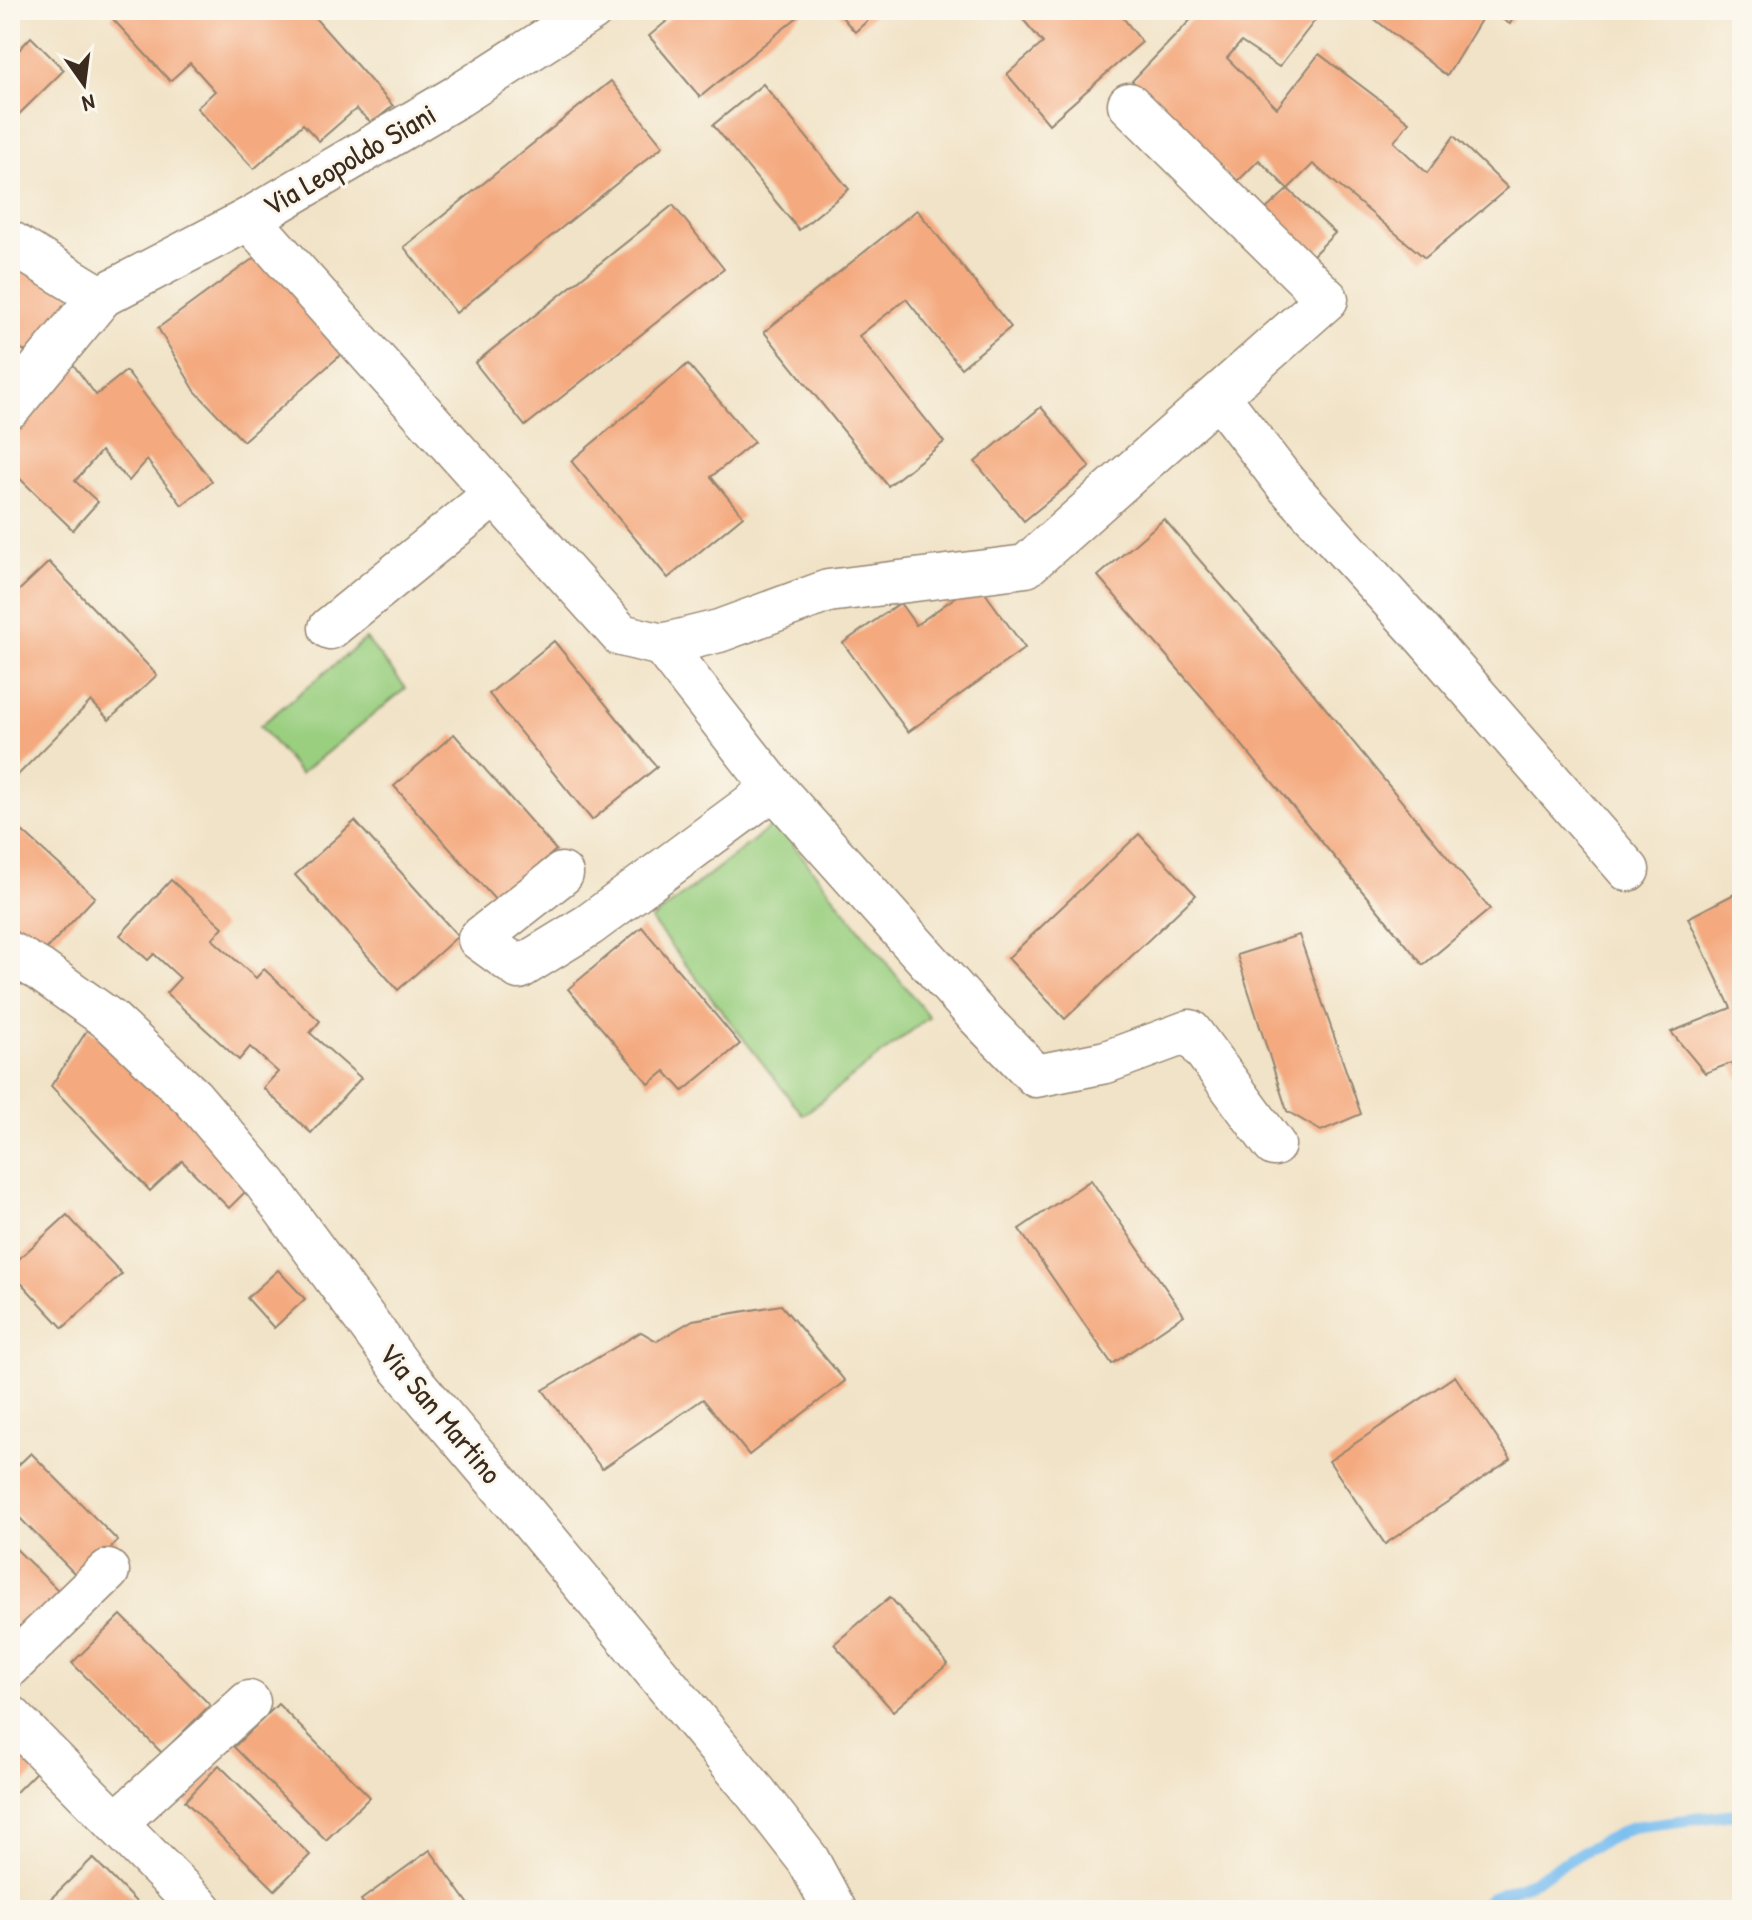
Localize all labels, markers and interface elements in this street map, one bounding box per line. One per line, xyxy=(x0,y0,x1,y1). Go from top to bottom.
north arrow xyxy=(44,44,124,124)
text: N xyxy=(79,87,98,119)
street label: Via Leopoldo Siani xyxy=(255,93,443,225)
street label: Via San Martino xyxy=(370,1334,512,1492)

